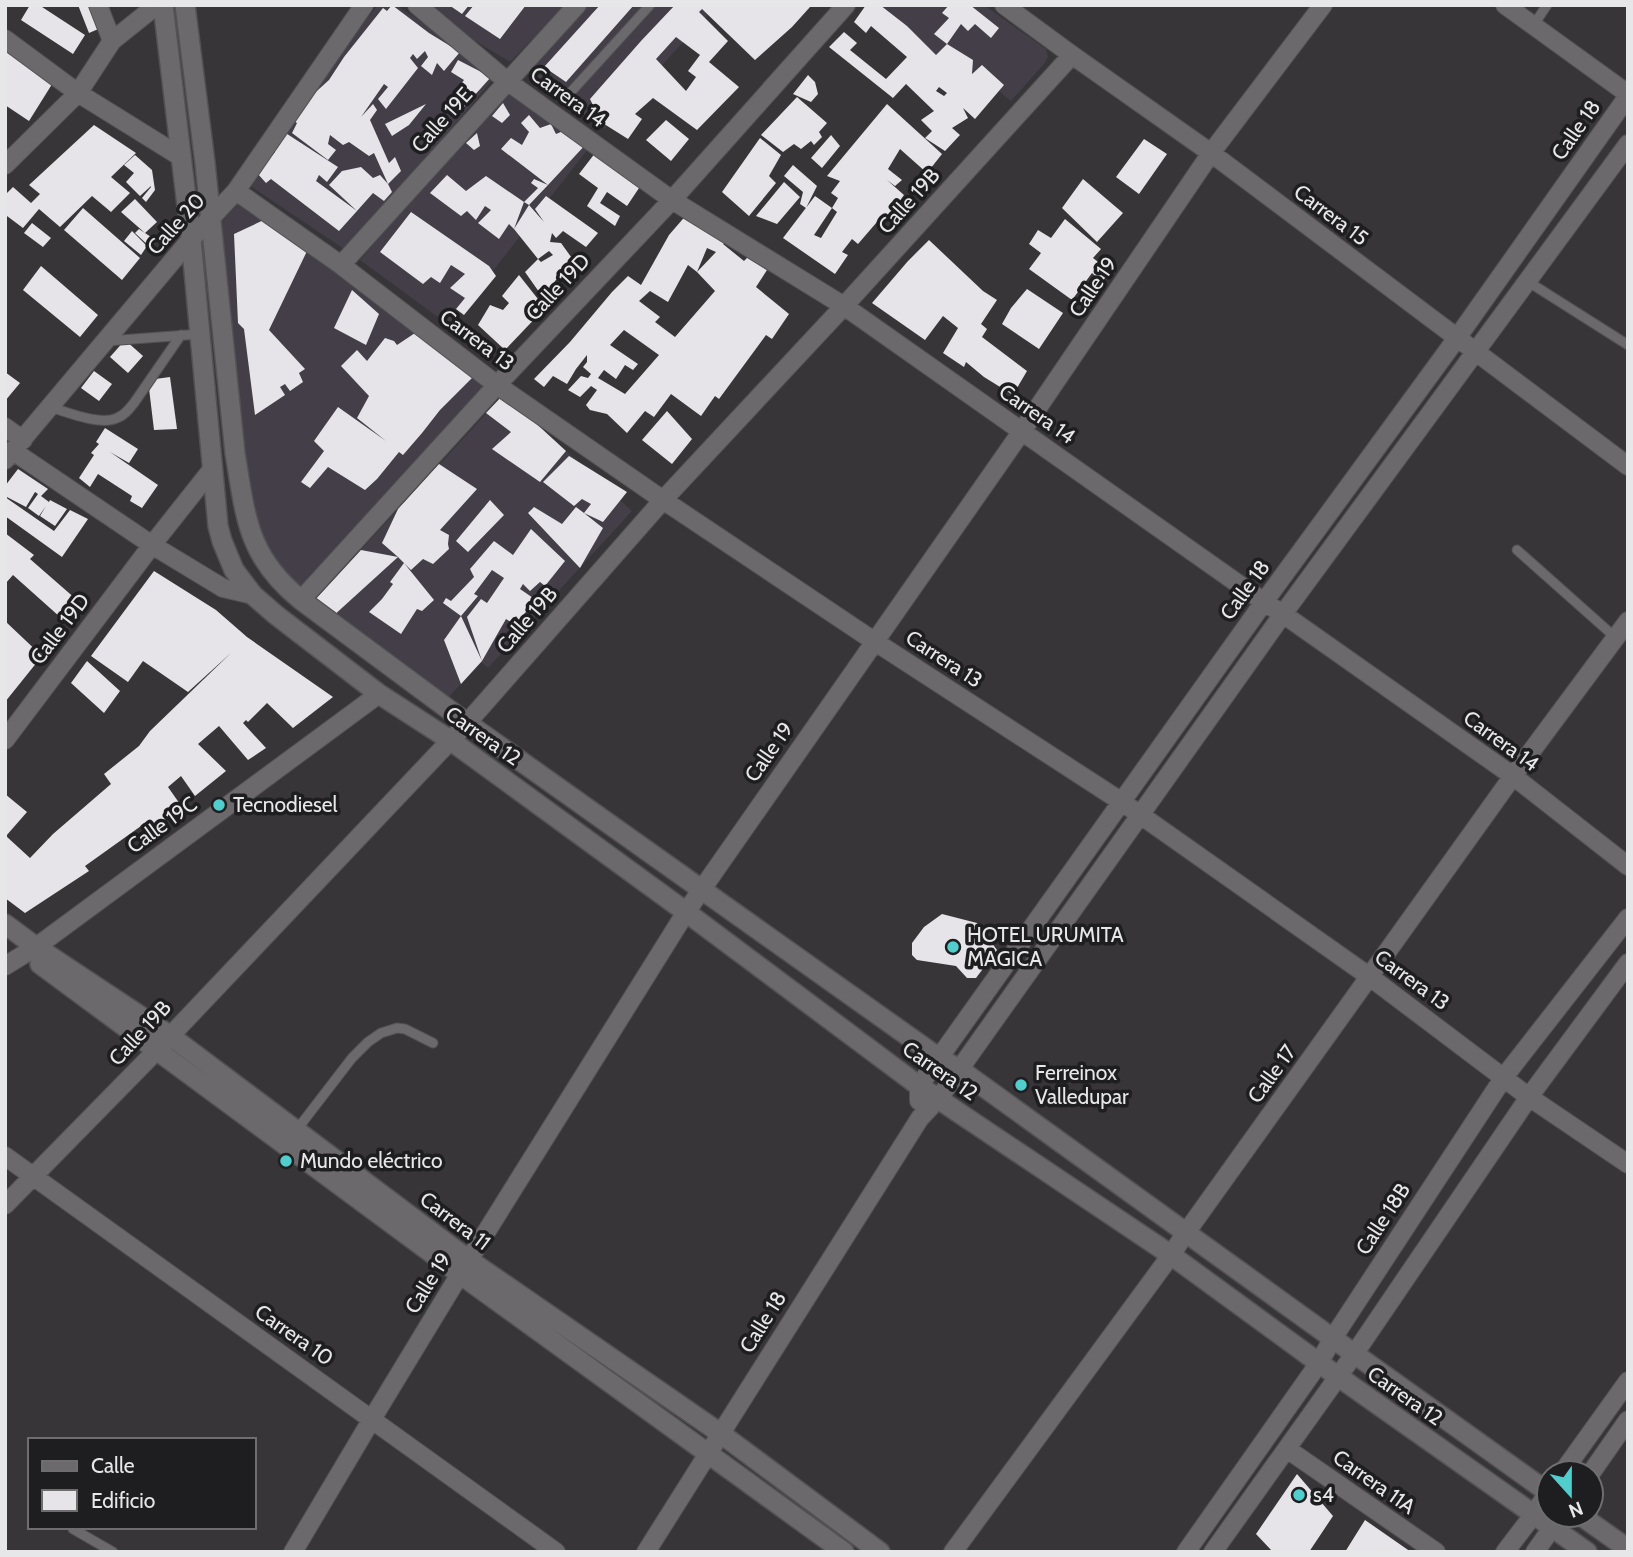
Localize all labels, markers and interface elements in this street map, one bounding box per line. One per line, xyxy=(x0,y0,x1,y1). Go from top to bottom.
street label: Carrera 14 xyxy=(526,61,611,132)
street label: Calle 19E xyxy=(406,82,477,157)
street label: Calle 18 xyxy=(1546,95,1605,165)
street label: Calle 19B xyxy=(873,163,945,239)
street label: Carrera 15 xyxy=(1289,179,1373,251)
street label: Calle 20 xyxy=(142,188,210,260)
street label: Calle 19D xyxy=(520,248,595,325)
street label: Calle 19 xyxy=(1063,252,1122,322)
street label: Carrera 13 xyxy=(435,304,519,376)
street label: Carrera 14 xyxy=(994,378,1080,449)
street label: Calle 18 xyxy=(1215,555,1275,625)
street label: Calle 19B xyxy=(491,581,562,658)
street label: Calle 19D xyxy=(25,588,94,669)
street label: Carrera 13 xyxy=(901,625,987,693)
street label: Carrera 12 xyxy=(441,701,526,770)
street label: Carrera 14 xyxy=(1459,705,1544,776)
street label: Calle 19 xyxy=(739,717,798,786)
street label: Calle 19C xyxy=(122,791,201,858)
place label: Tecnodiesel xyxy=(233,792,337,817)
marker: Tecnodiesel xyxy=(211,797,227,813)
place label: HOTEL URUMITA MAGICA xyxy=(967,922,1124,971)
marker: HOTEL URUMITA MAGICA xyxy=(945,939,961,955)
street label: Carrera 13 xyxy=(1370,944,1455,1015)
street label: Calle 19B xyxy=(103,995,176,1070)
street label: Carrera 12 xyxy=(898,1036,983,1105)
street label: Calle 17 xyxy=(1242,1039,1301,1108)
place label: Ferreinox Valledupar xyxy=(1035,1060,1129,1109)
marker: Ferreinox Valledupar xyxy=(1013,1077,1029,1093)
place label: Mundo eléctrico xyxy=(300,1148,442,1173)
marker: Mundo eléctrico xyxy=(278,1153,294,1169)
street label: Calle 18B xyxy=(1350,1178,1415,1259)
street label: Carrera 11 xyxy=(415,1186,495,1255)
street label: Calle 19 xyxy=(399,1248,456,1318)
street label: Calle 18 xyxy=(734,1286,791,1357)
street label: Carrera 10 xyxy=(250,1299,338,1371)
street label: Carrera 12 xyxy=(1363,1361,1448,1430)
legend xyxy=(28,1438,256,1529)
street label: Carrera 11A xyxy=(1328,1444,1420,1519)
text: Calle xyxy=(91,1453,135,1478)
north arrow xyxy=(1535,1459,1605,1529)
place label: s4 xyxy=(1313,1482,1334,1507)
marker: s4 xyxy=(1291,1487,1307,1503)
text: Edificio xyxy=(91,1488,155,1513)
text: N xyxy=(1566,1496,1586,1523)

